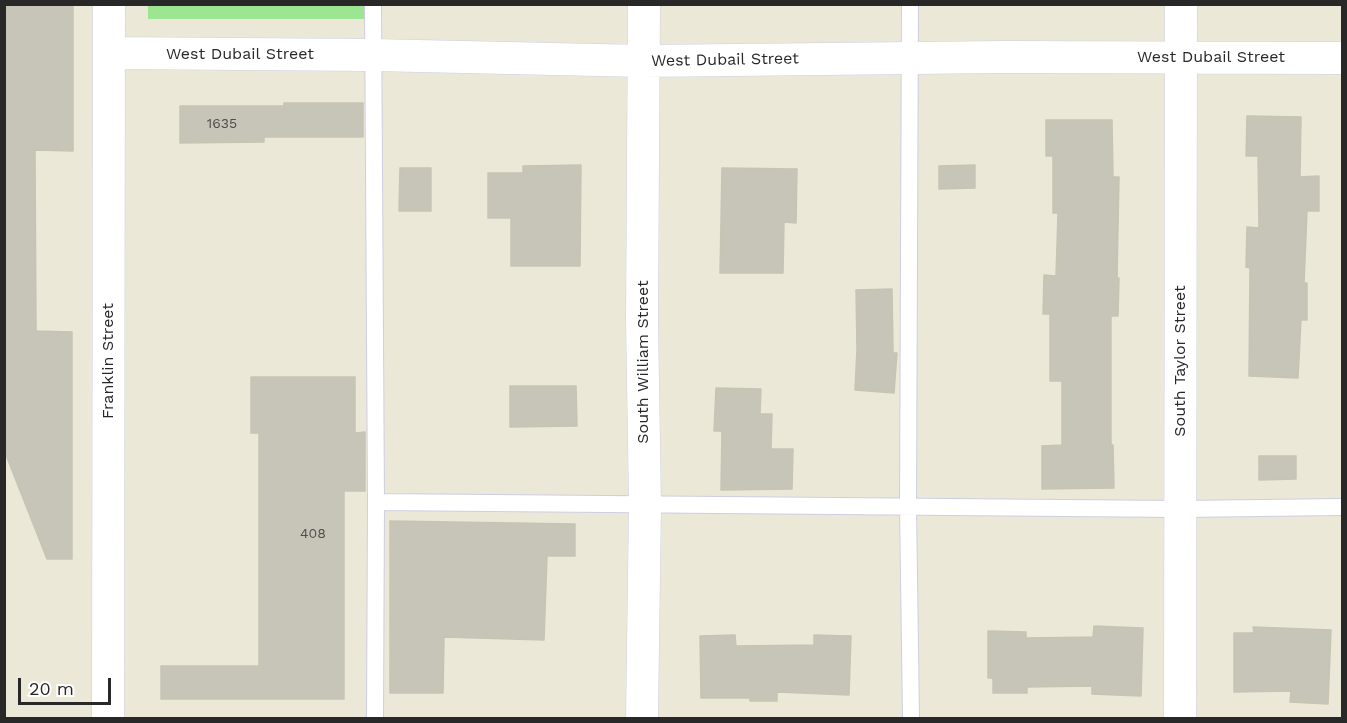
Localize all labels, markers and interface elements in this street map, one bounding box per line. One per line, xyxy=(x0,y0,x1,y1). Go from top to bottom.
street label: West Dubail Street xyxy=(166,44,314,64)
street label: West Dubail Street xyxy=(1137,47,1285,67)
street label: West Dubail Street xyxy=(651,49,799,71)
house number: 1635 xyxy=(207,116,237,132)
street label: South William Street xyxy=(633,280,653,444)
street label: South Taylor Street xyxy=(1170,285,1190,437)
street label: Franklin Street xyxy=(98,303,118,419)
house number: 408 xyxy=(300,526,326,542)
scale bar xyxy=(21,666,114,704)
text: 20 m xyxy=(29,678,74,699)

